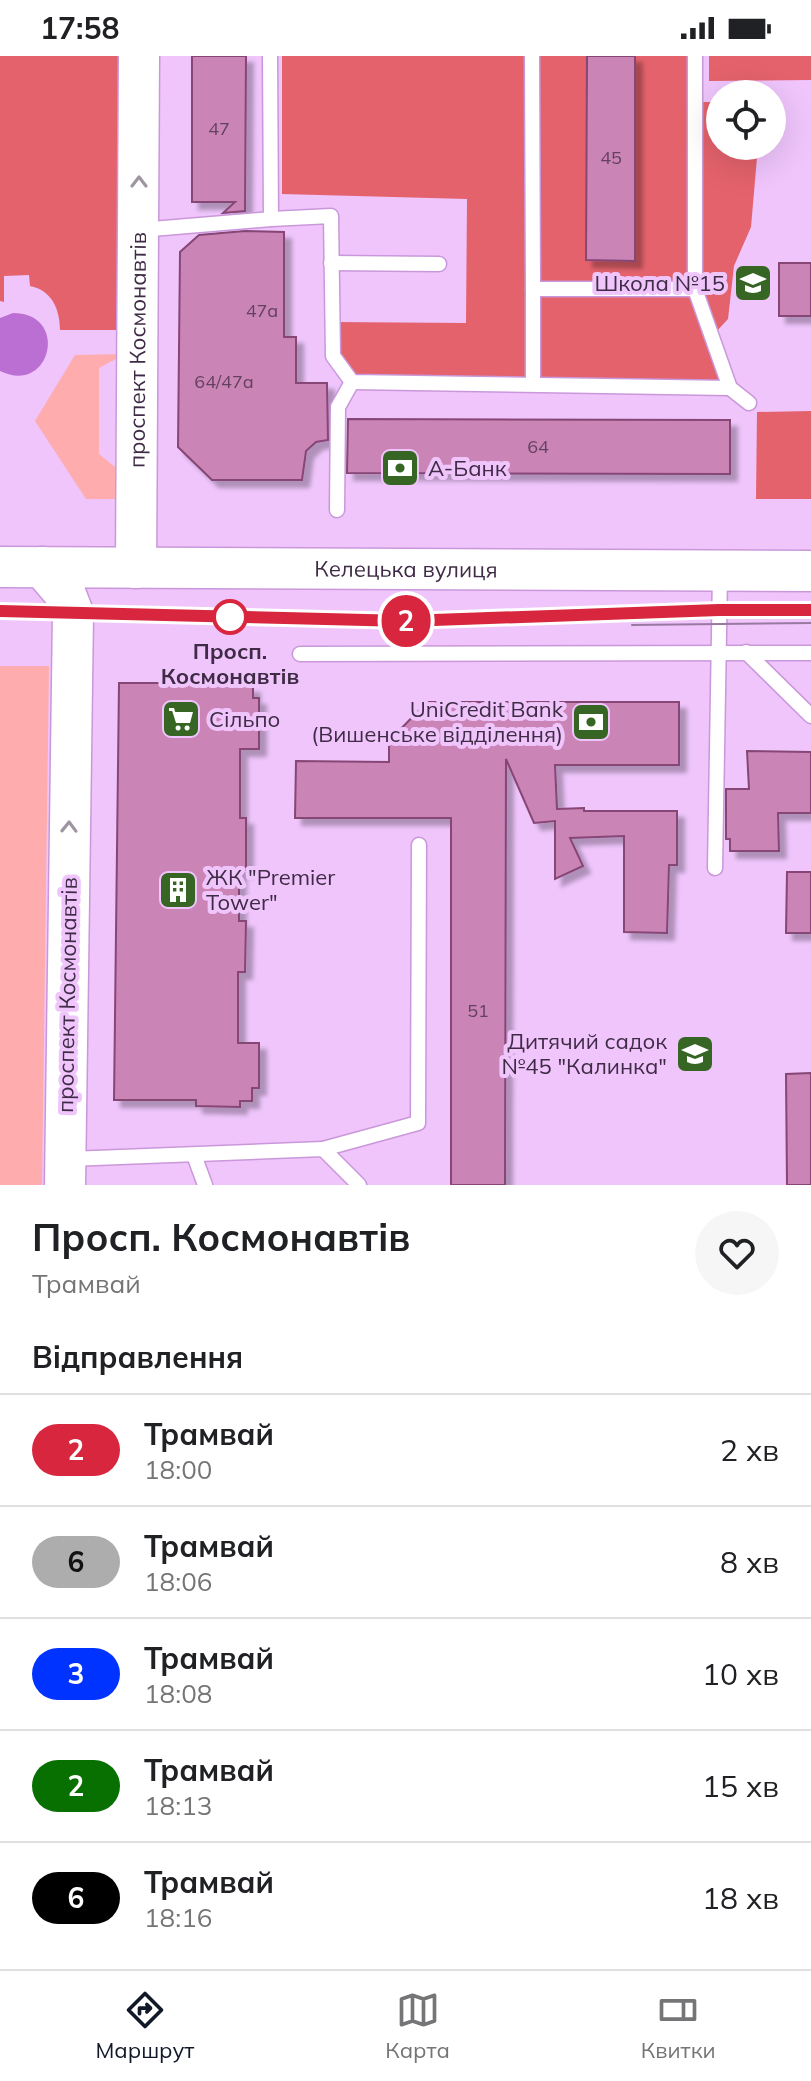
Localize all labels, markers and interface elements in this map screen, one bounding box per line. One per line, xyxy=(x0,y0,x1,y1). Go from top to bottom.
text: 17:58 xyxy=(40,9,119,47)
map controls xyxy=(706,80,786,160)
button: locate xyxy=(706,80,786,160)
house number: 47 xyxy=(208,117,230,140)
house number: 45 xyxy=(600,146,622,169)
one-way arrow xyxy=(130,175,148,188)
street label: проспект Космонавтів xyxy=(123,232,152,468)
school or university icon: Школа №15 xyxy=(732,262,774,304)
place label: Школа №15 xyxy=(594,269,725,297)
house number: 47а xyxy=(246,299,278,322)
house number: 64/47а xyxy=(194,370,254,393)
house number: 64 xyxy=(527,435,549,458)
bank icon: А-Банк xyxy=(379,447,421,489)
place label: А-Банк xyxy=(428,454,507,482)
street label: Келецька вулиця xyxy=(314,555,498,583)
line badge: 2 xyxy=(380,595,432,647)
marker: Просп. Космонавтів xyxy=(213,600,247,634)
text: 2 xyxy=(398,603,414,638)
place label: Просп. Космонавтів xyxy=(161,637,299,690)
place label: UniCredit Bank (Вишенське відділення) xyxy=(311,695,564,748)
supermarket icon: Сільпо xyxy=(160,698,202,740)
bank icon: UniCredit Bank (Вишенське відділення) xyxy=(570,701,612,743)
place label: Сільпо xyxy=(209,705,280,733)
one-way arrow xyxy=(60,820,78,833)
place label: ЖК "Premier Tower" xyxy=(206,863,335,916)
building icon: ЖК "Premier Tower" xyxy=(157,869,199,911)
street label: проспект Космонавтів xyxy=(51,877,83,1113)
house number: 51 xyxy=(467,999,489,1022)
place label: Дитячий садок №45 "Калинка" xyxy=(501,1027,667,1080)
school or university icon: Дитячий садок №45 "Калинка" xyxy=(674,1033,716,1075)
button: heart xyxy=(695,1211,779,1295)
text: Просп. Космонавтів xyxy=(32,1213,410,1261)
text: Трамвай xyxy=(32,1267,141,1300)
text: Відправлення xyxy=(32,1338,243,1376)
text: Трамвай xyxy=(144,1415,274,1453)
text: 2 хв xyxy=(720,1431,779,1469)
text: 2 xyxy=(68,1432,84,1467)
text: 18:00 xyxy=(144,1453,212,1486)
text: Трамвай xyxy=(144,1527,274,1565)
text: 8 хв xyxy=(720,1543,779,1581)
text: 6 xyxy=(68,1544,84,1579)
text: 18:06 xyxy=(144,1565,212,1598)
text: Трамвай xyxy=(144,1639,274,1677)
text: 10 хв xyxy=(702,1655,779,1693)
text: 3 xyxy=(68,1656,84,1691)
text: 18:08 xyxy=(144,1677,212,1710)
text: Трамвай xyxy=(144,1751,274,1789)
text: 15 хв xyxy=(702,1767,779,1805)
text: 2 xyxy=(68,1768,84,1803)
text: 18:13 xyxy=(144,1789,212,1822)
text: Трамвай xyxy=(144,1863,274,1901)
text: 18 хв xyxy=(702,1879,779,1917)
text: 6 xyxy=(68,1880,84,1915)
text: 18:16 xyxy=(144,1901,212,1934)
tab: Маршрут xyxy=(95,1988,194,2064)
tab: Карта xyxy=(385,1988,450,2064)
tab: Квитки xyxy=(641,1988,716,2064)

